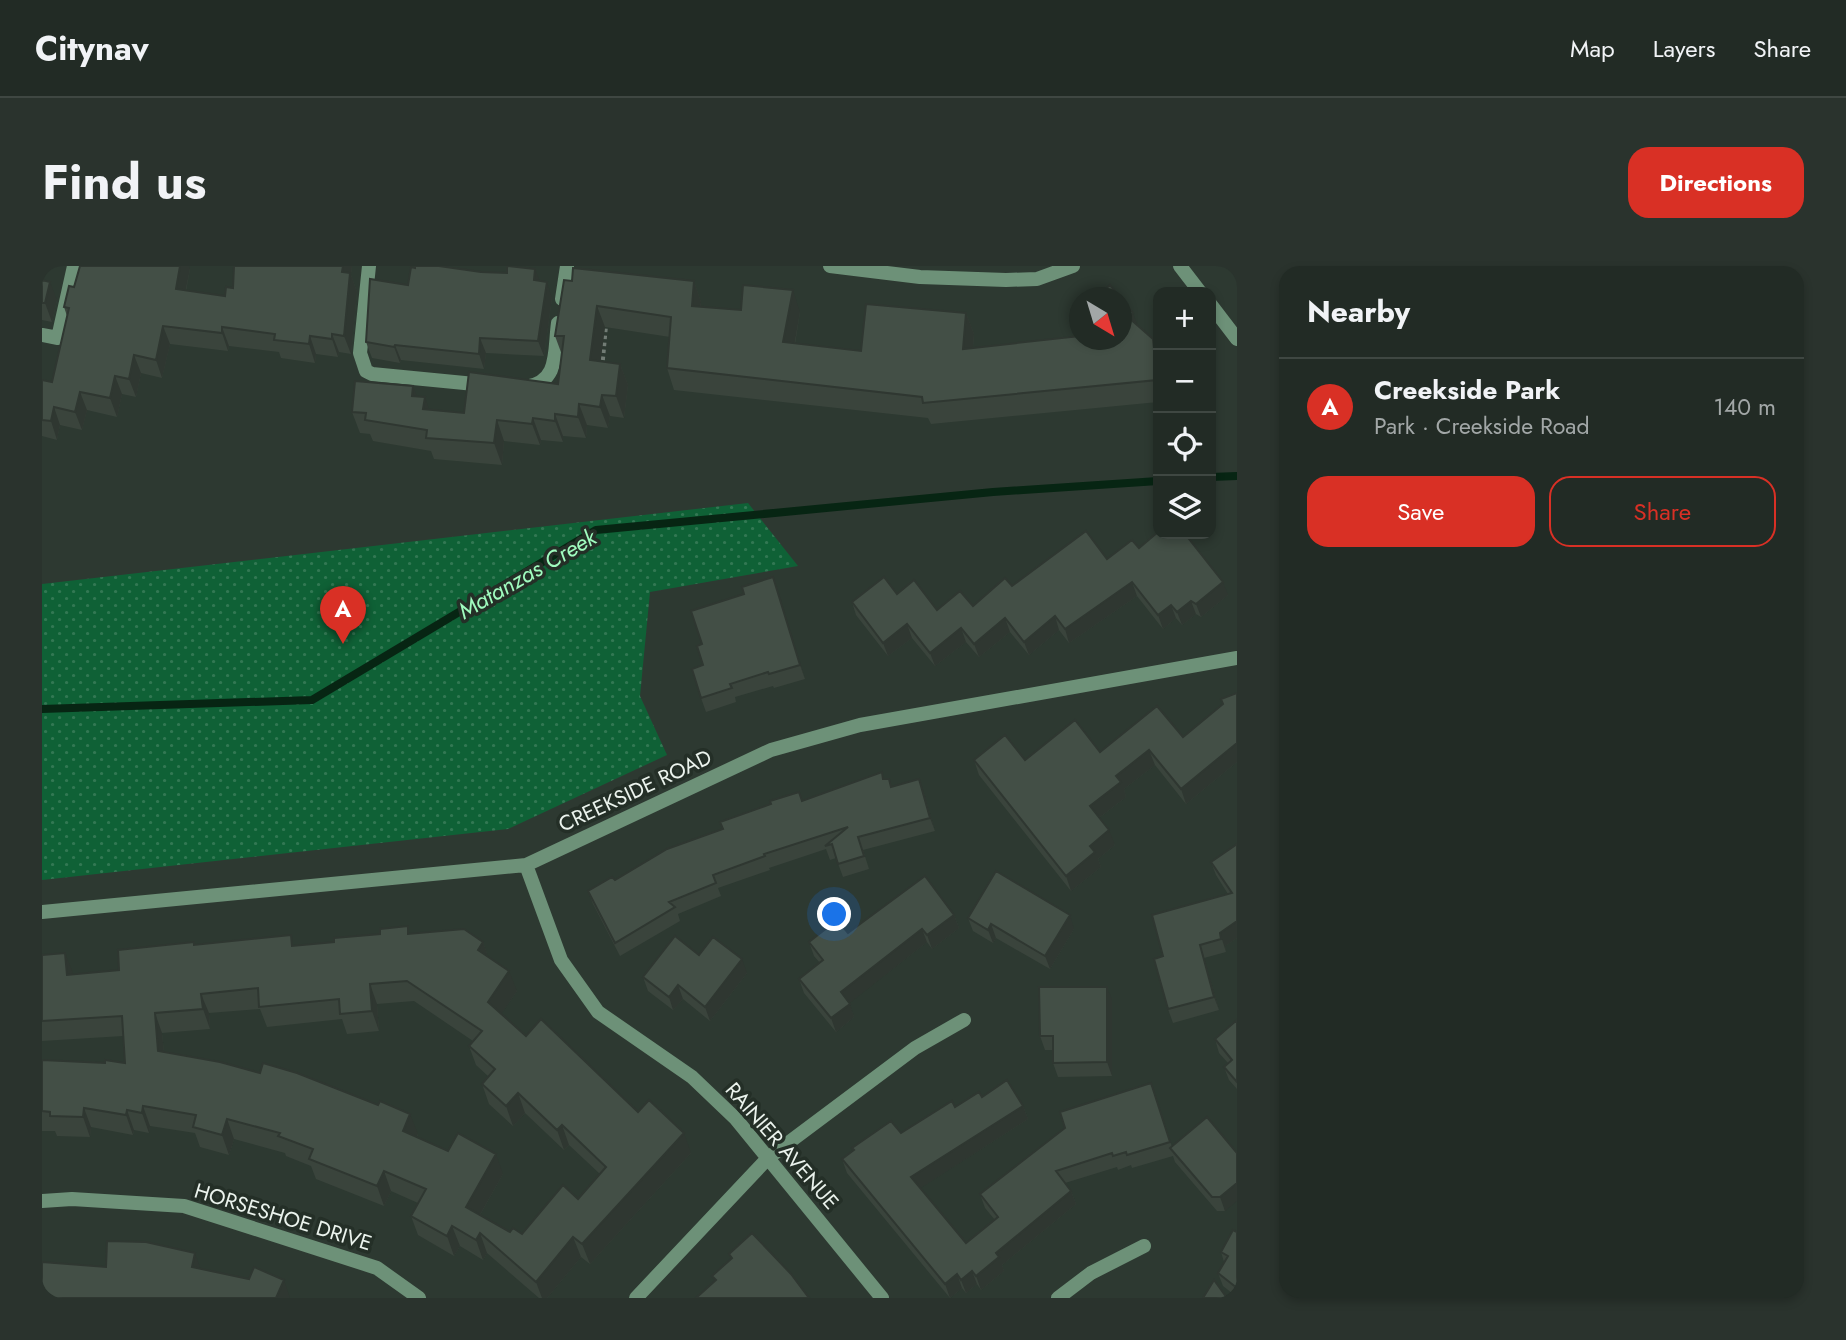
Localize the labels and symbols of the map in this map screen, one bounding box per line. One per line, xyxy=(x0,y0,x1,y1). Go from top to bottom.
north arrow xyxy=(1069,287,1132,350)
water label: Matanzas Creek xyxy=(451,520,604,627)
pin: A xyxy=(320,586,366,644)
street label: CREEKSIDE ROAD xyxy=(554,742,716,840)
your location xyxy=(817,897,851,931)
street label: RAINIER AVENUE xyxy=(718,1076,846,1216)
street label: HORSESHOE DRIVE xyxy=(191,1176,375,1258)

